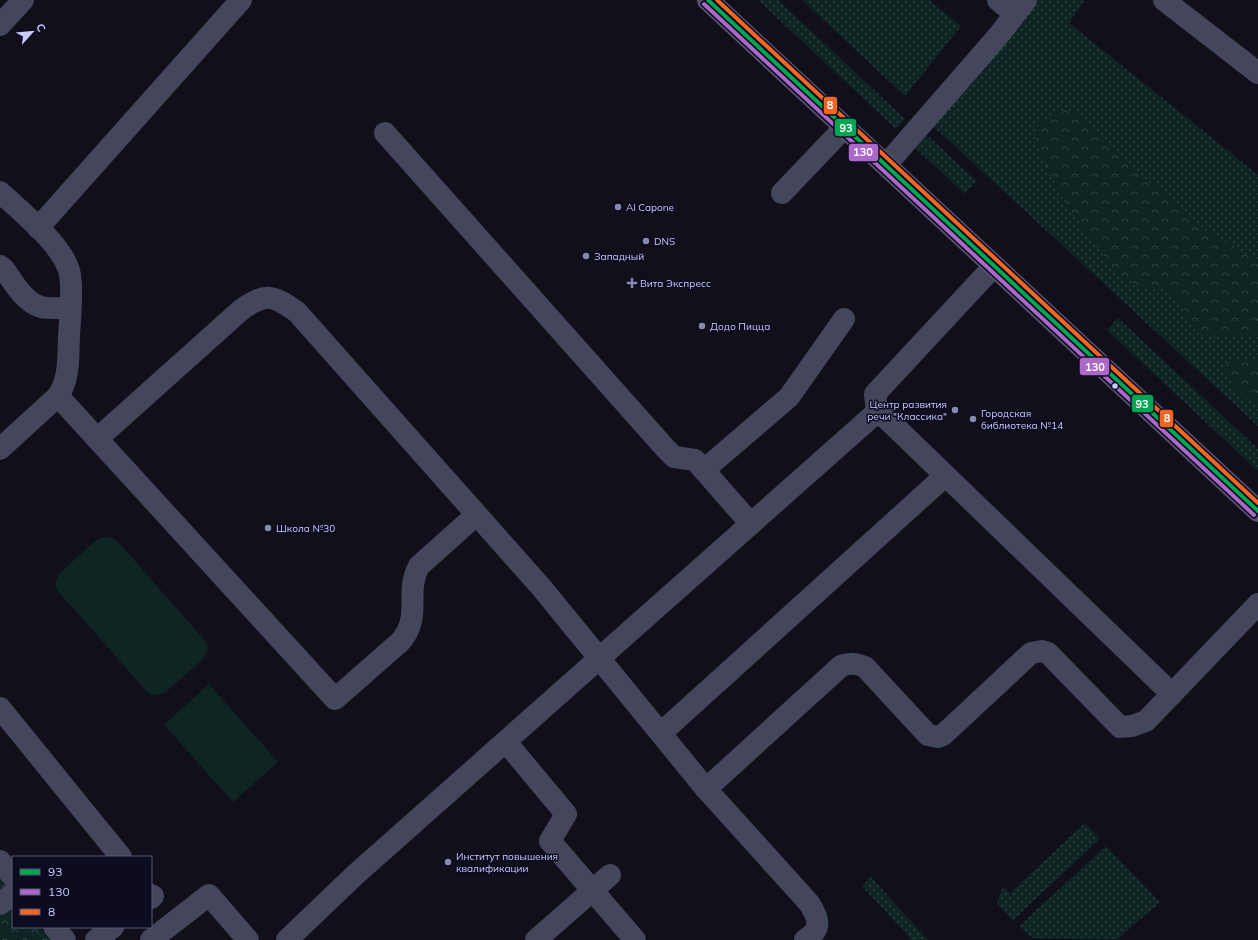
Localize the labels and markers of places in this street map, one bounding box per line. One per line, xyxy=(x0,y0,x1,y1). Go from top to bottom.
place label: Al Capone xyxy=(626,201,674,214)
marker: Al Capone xyxy=(613,202,623,212)
place label: DNS xyxy=(654,235,675,248)
marker: DNS xyxy=(641,236,651,246)
place label: Западный xyxy=(594,250,644,263)
marker: Западный xyxy=(581,251,591,261)
place label: Вита Экспресс xyxy=(640,277,711,290)
marker: Вита Экспресс xyxy=(627,278,637,288)
place label: Додо Пицца xyxy=(710,320,770,333)
marker: Додо Пицца xyxy=(697,321,707,331)
unlabelled marker xyxy=(1110,381,1120,391)
place label: Центр развития речи "Классика" xyxy=(867,398,947,423)
marker: Центр развития речи "Классика" xyxy=(950,405,960,415)
place label: Городская библиотека №14 xyxy=(981,407,1063,432)
marker: Городская библиотека №14 xyxy=(968,414,978,424)
place label: Школа №30 xyxy=(276,522,335,535)
marker: Школа №30 xyxy=(263,523,273,533)
place label: Институт повышения квалификации xyxy=(456,850,558,875)
marker: Институт повышения квалификации xyxy=(443,857,453,867)

